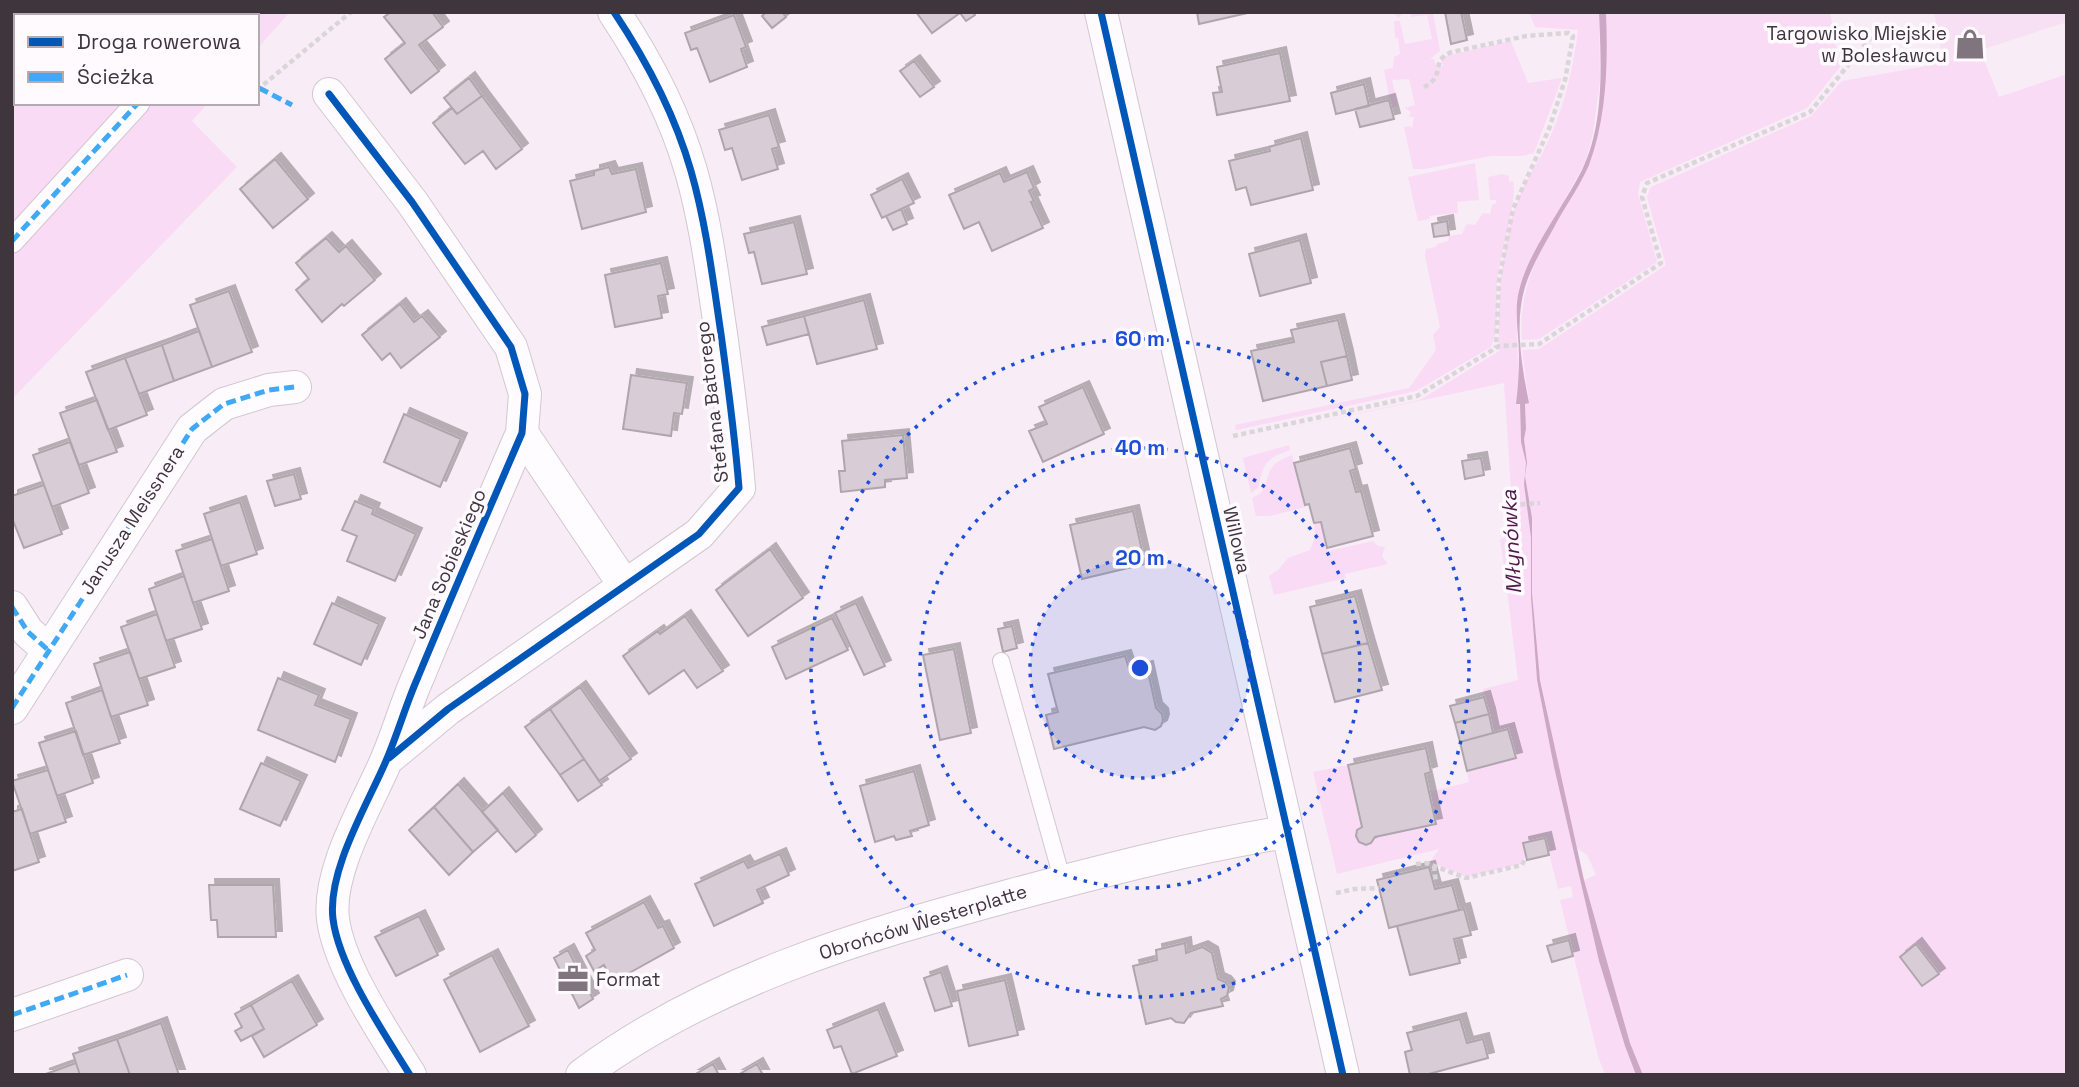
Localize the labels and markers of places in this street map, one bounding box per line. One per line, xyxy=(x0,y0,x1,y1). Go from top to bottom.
place label: Targowisko Miejskie w Bolesławcu xyxy=(1767,21,1947,68)
shop icon: Targowisko Miejskie w Bolesławcu xyxy=(1953,27,1987,61)
centre of rings xyxy=(1128,656,1152,680)
office icon: Format xyxy=(556,962,590,996)
place label: Format xyxy=(596,967,660,992)

